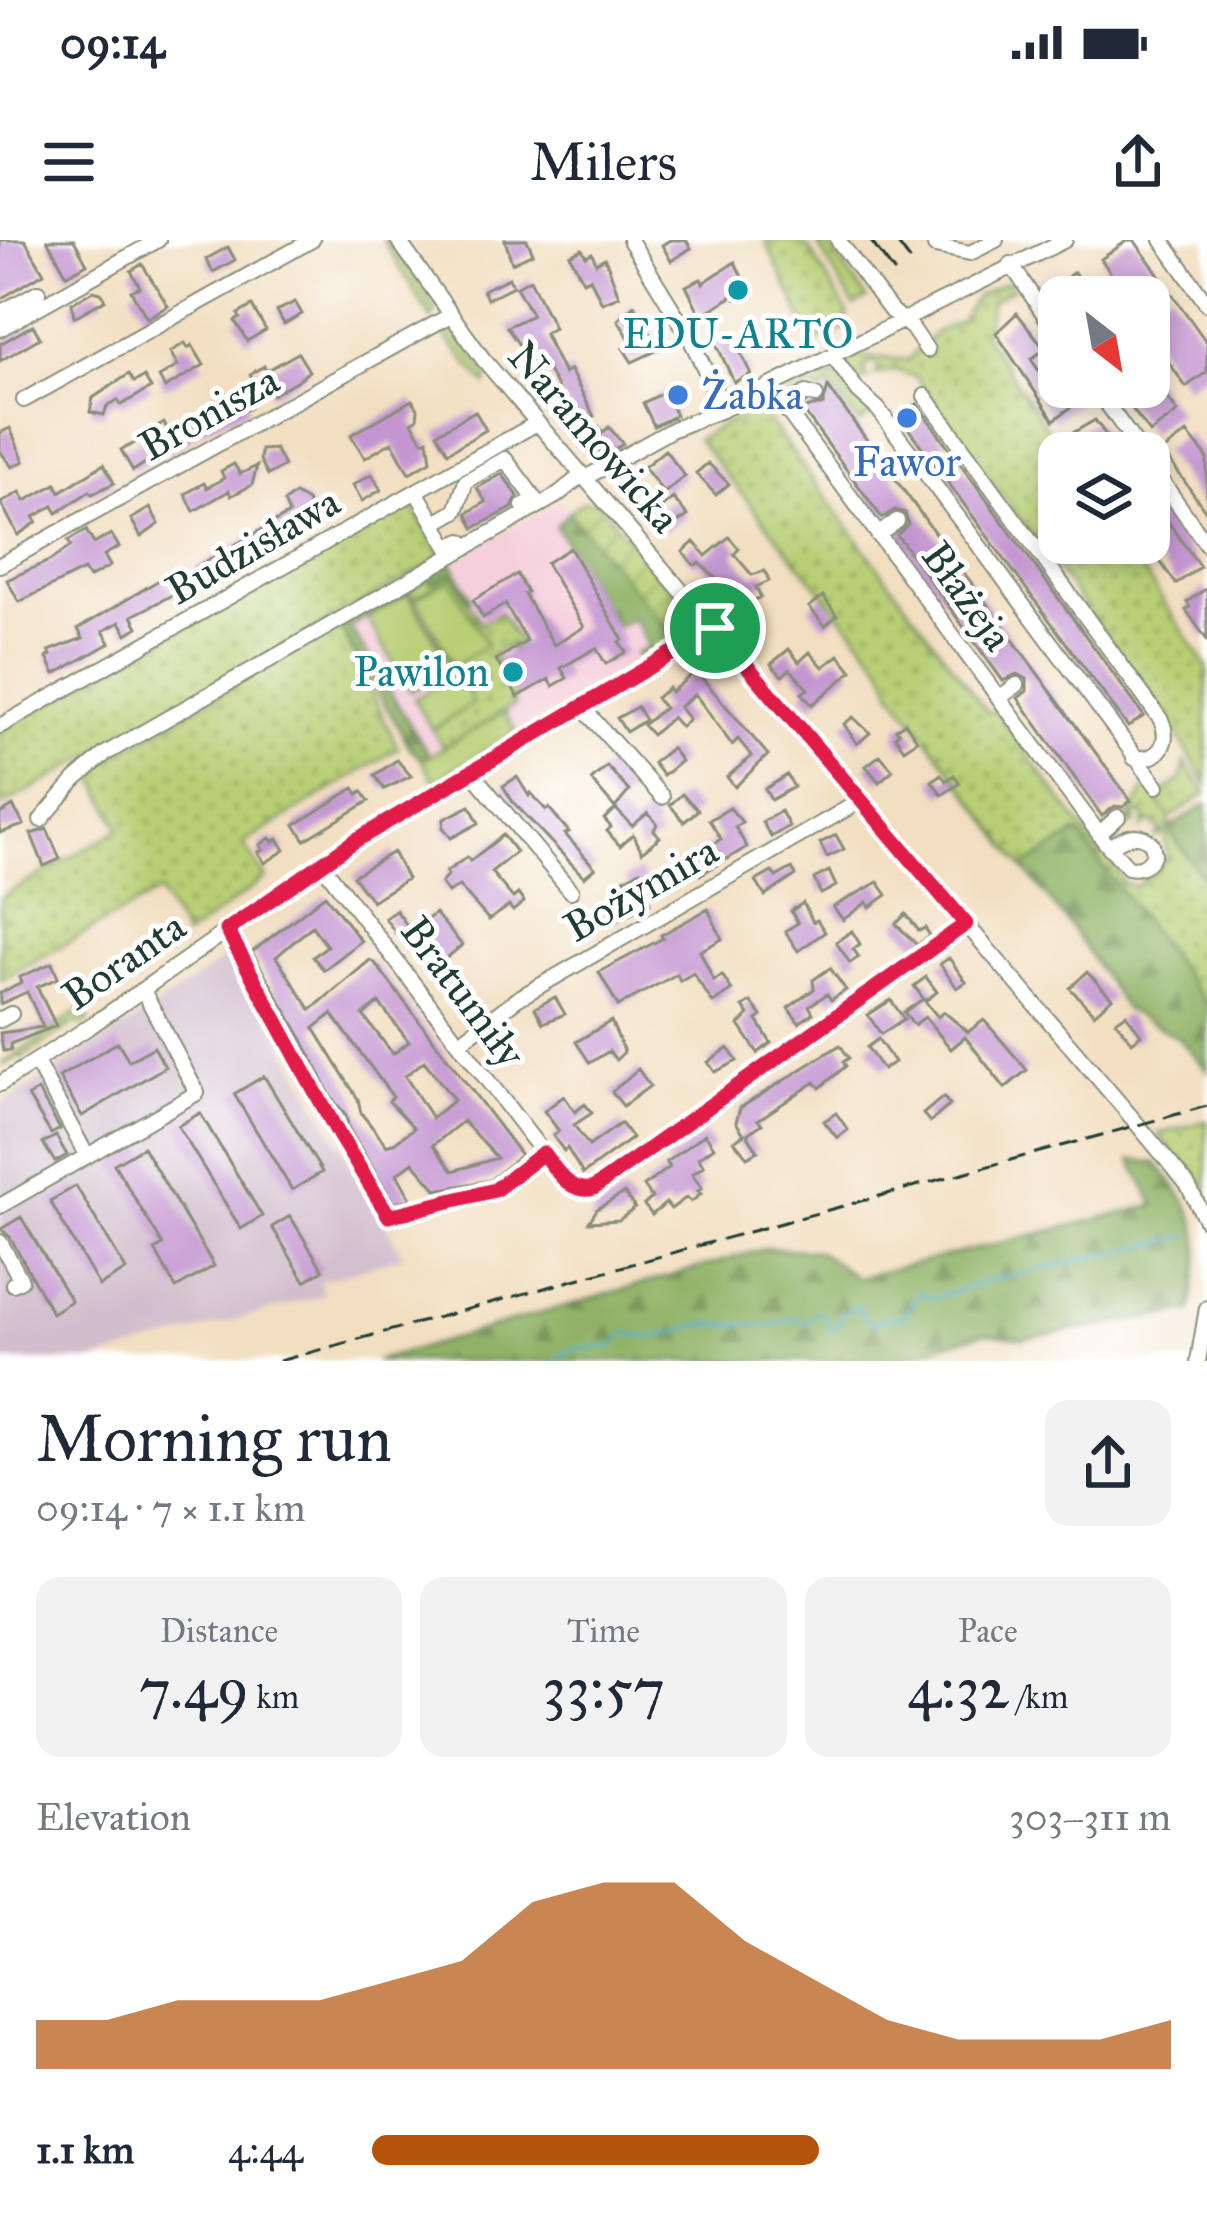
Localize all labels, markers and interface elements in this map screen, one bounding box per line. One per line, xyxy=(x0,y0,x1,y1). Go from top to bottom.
text: 09:14 xyxy=(60,15,165,70)
icon: menu xyxy=(36,129,102,195)
text: Milers xyxy=(530,129,677,195)
icon: share xyxy=(1105,129,1171,195)
north arrow xyxy=(1038,276,1170,408)
map controls xyxy=(1038,276,1170,564)
marker: EDU-ARTO xyxy=(725,277,751,303)
place label: EDU-ARTO xyxy=(622,308,854,360)
street label: Naramowicka xyxy=(497,331,691,543)
street label: Bronisza xyxy=(130,353,288,472)
place label: Żabka xyxy=(702,369,804,421)
marker: Żabka xyxy=(665,382,691,408)
marker: Fawor xyxy=(894,405,920,431)
button: layers xyxy=(1038,432,1170,564)
place label: Fawor xyxy=(853,436,961,488)
street label: Budzisława xyxy=(157,475,349,616)
street label: Błażeja xyxy=(910,531,1024,661)
pin xyxy=(664,577,766,679)
icon: arrive xyxy=(682,595,748,661)
place label: Pawilon xyxy=(354,646,489,698)
marker: Pawilon xyxy=(500,659,526,685)
street label: Bożymira xyxy=(555,824,727,954)
street label: Boranta xyxy=(53,900,196,1022)
street label: Bratumiły xyxy=(389,906,537,1079)
text: Morning run xyxy=(36,1398,392,1479)
button: share xyxy=(1045,1400,1171,1526)
text: 09:14 · 7 × 1.1 km xyxy=(36,1484,306,1532)
text: Distance xyxy=(160,1611,278,1651)
text: Time xyxy=(567,1611,640,1651)
text: Pace xyxy=(958,1611,1018,1651)
text: 7.49 xyxy=(139,1651,249,1724)
text: 33:57 xyxy=(542,1651,665,1724)
text: 4:32 xyxy=(907,1651,1009,1724)
text: km xyxy=(249,1677,299,1717)
text: /km xyxy=(1009,1677,1068,1717)
text: Elevation xyxy=(36,1793,191,1841)
text: 303–311 m xyxy=(1009,1793,1171,1841)
text: 1.1 km xyxy=(36,2126,134,2174)
text: 4:44 xyxy=(228,2126,303,2174)

